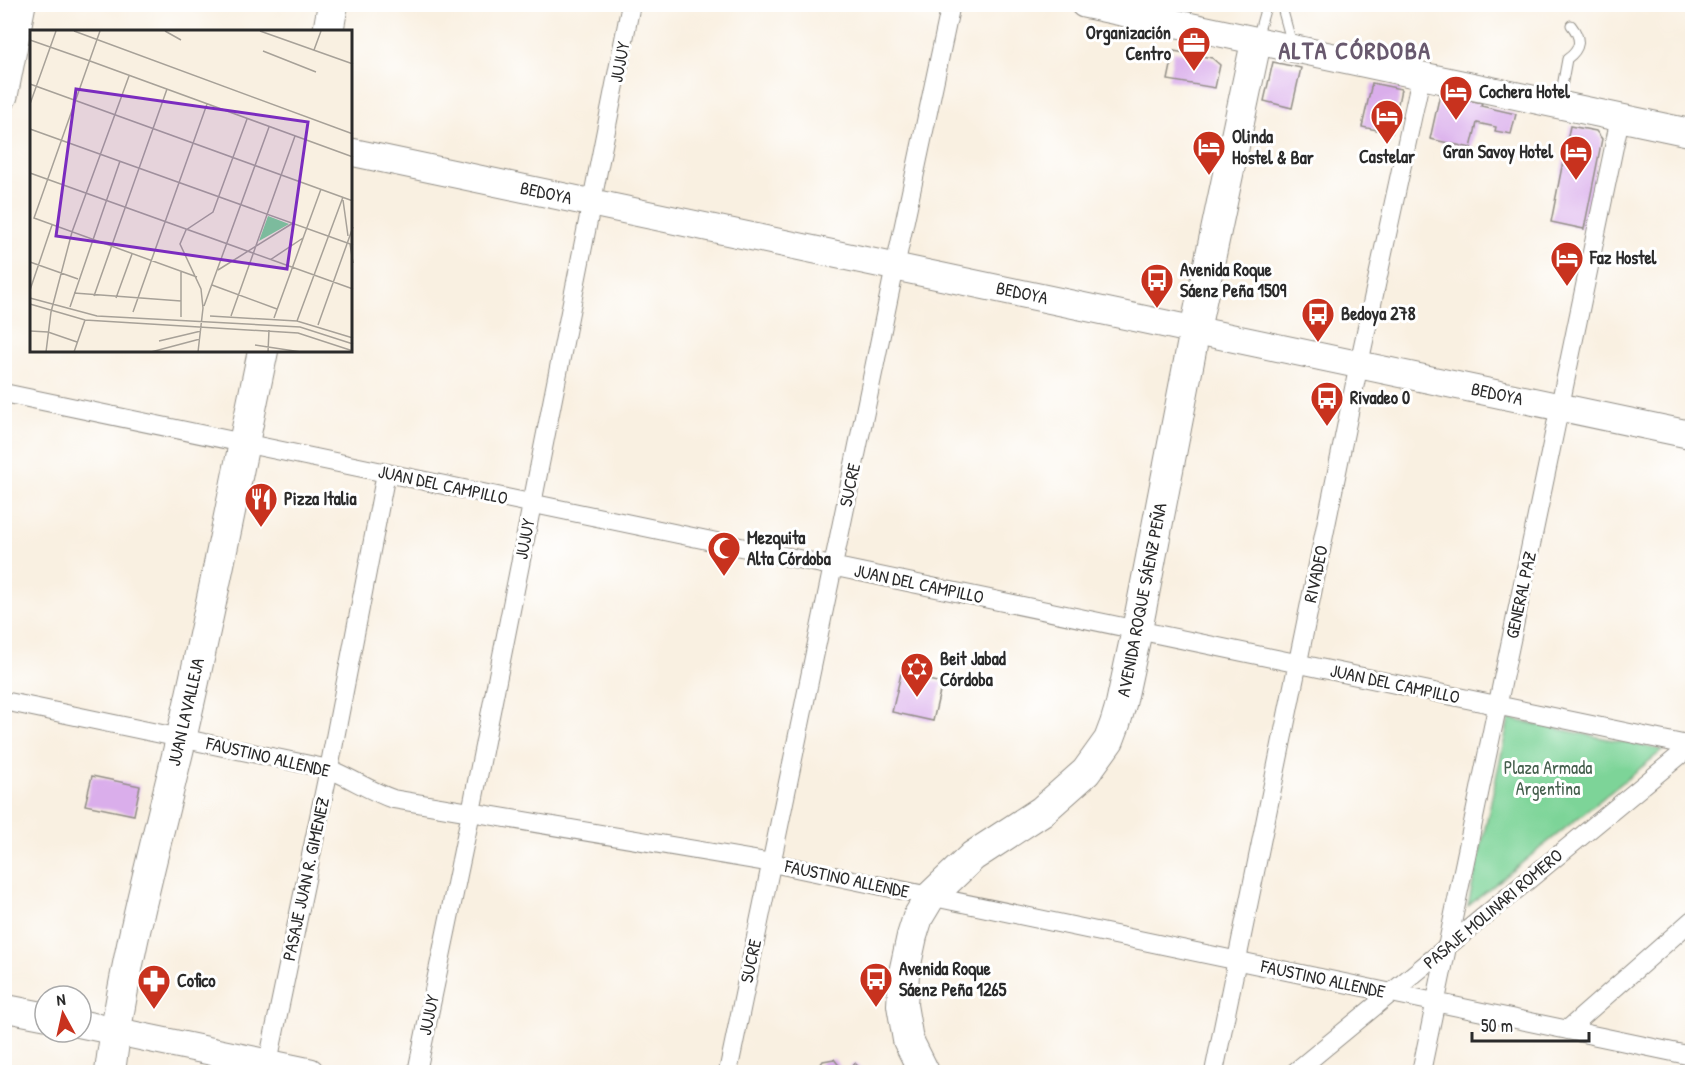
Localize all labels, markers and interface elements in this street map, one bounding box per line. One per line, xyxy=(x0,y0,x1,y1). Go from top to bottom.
place label: Organización Centro xyxy=(1086,20,1172,66)
office icon: Organización Centro xyxy=(1176,25,1212,72)
inset map xyxy=(30,30,352,352)
district label: ALTA CÓRDOBA xyxy=(1278,34,1432,66)
street label: JUJUY xyxy=(603,39,636,84)
hotel icon: Cochera Hotel xyxy=(1438,74,1474,121)
place label: Cochera Hotel xyxy=(1479,79,1571,104)
hotel icon: Castelar xyxy=(1369,98,1405,145)
place label: Olinda Hostel & Bar xyxy=(1232,124,1314,170)
hotel icon: Olinda Hostel & Bar xyxy=(1191,129,1227,176)
hotel icon: Gran Savoy Hotel xyxy=(1558,134,1594,181)
place label: Gran Savoy Hotel xyxy=(1443,139,1554,165)
place label: Castelar xyxy=(1359,144,1415,169)
street label: BEDOYA xyxy=(518,175,575,210)
hotel icon: Faz Hostel xyxy=(1549,240,1585,287)
place label: Faz Hostel xyxy=(1589,245,1658,270)
place label: Avenida Roque Sáenz Peña 1509 xyxy=(1180,257,1287,303)
bus stop icon: Avenida Roque Sáenz Peña 1509 xyxy=(1139,262,1175,309)
street label: BEDOYA xyxy=(994,275,1051,310)
bus stop icon: Bedoya 278 xyxy=(1300,296,1336,343)
place label: Bedoya 278 xyxy=(1341,301,1416,327)
street label: BEDOYA xyxy=(1469,376,1526,411)
bus stop icon: Rivadeo 0 xyxy=(1309,380,1345,427)
place label: Rivadeo 0 xyxy=(1350,385,1410,410)
street label: JUAN DEL CAMPILLO xyxy=(376,459,510,510)
street label: SUCRE xyxy=(833,461,866,509)
restaurant icon: Pizza Italia xyxy=(243,481,279,528)
place label: Pizza Italia xyxy=(284,486,358,511)
street label: AVENIDA ROQUE SÁENZ PEÑA xyxy=(1110,501,1173,699)
street label: JUJUY xyxy=(508,516,541,561)
place label: Mezquita Alta Córdoba xyxy=(747,525,832,571)
mosque icon: Mezquita Alta Córdoba xyxy=(706,530,742,577)
street label: RIVADEO xyxy=(1297,543,1334,605)
street label: GENERAL PAZ xyxy=(1499,549,1542,641)
street label: JUAN DEL CAMPILLO xyxy=(852,558,986,609)
place label: Beit Jabad Córdoba xyxy=(940,646,1006,692)
synagogue icon: Beit Jabad Córdoba xyxy=(899,651,935,698)
street label: JUAN LAVALLEJA xyxy=(161,655,210,768)
street label: JUAN DEL CAMPILLO xyxy=(1328,658,1462,709)
street label: FAUSTINO ALLENDE xyxy=(203,730,332,783)
park label: Plaza Armada Argentina xyxy=(1504,755,1592,801)
street label: PASAJE JUAN R. GIMENEZ xyxy=(276,795,335,963)
street label: PASAJE MOLINARI ROMERO xyxy=(1418,843,1568,974)
street label: FAUSTINO ALLENDE xyxy=(782,853,912,904)
street label: SUCRE xyxy=(734,937,767,985)
street label: FAUSTINO ALLENDE xyxy=(1258,953,1388,1004)
place label: Avenida Roque Sáenz Peña 1265 xyxy=(899,956,1007,1002)
bus stop icon: Avenida Roque Sáenz Peña 1265 xyxy=(858,961,894,1008)
pharmacy icon: Cofico xyxy=(136,963,172,1010)
place label: Cofico xyxy=(177,968,216,993)
north arrow xyxy=(33,984,93,1044)
text: N xyxy=(55,988,67,1011)
street label: JUJUY xyxy=(412,992,445,1038)
scale bar xyxy=(1472,1005,1589,1043)
text: 50 m xyxy=(1481,1013,1513,1038)

